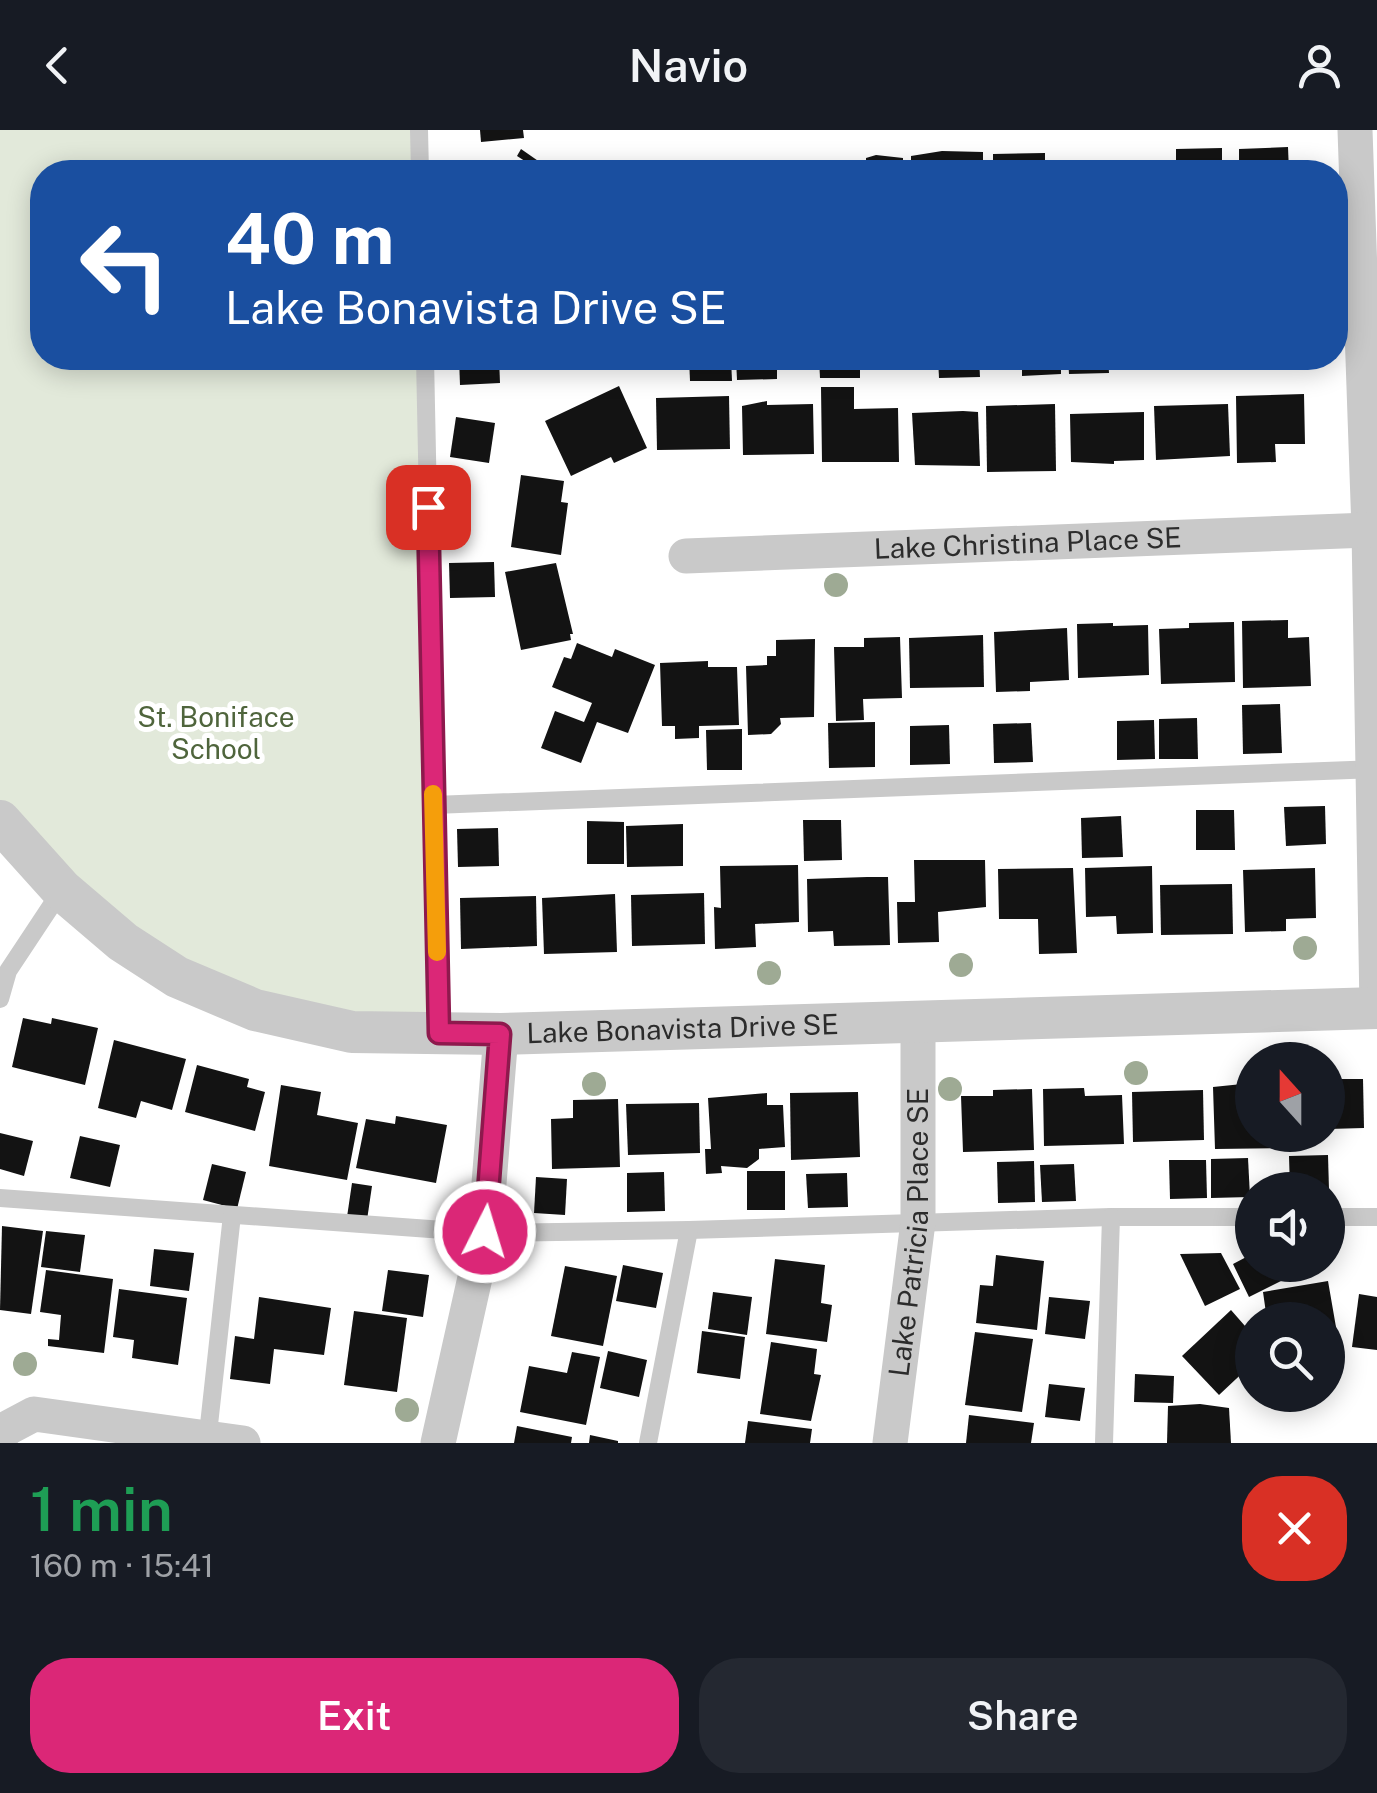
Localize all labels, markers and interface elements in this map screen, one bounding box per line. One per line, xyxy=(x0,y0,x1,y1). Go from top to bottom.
icon: back xyxy=(30,38,85,93)
icon: person xyxy=(1292,38,1347,93)
text: Navio xyxy=(629,39,748,92)
text: 40 m xyxy=(225,197,395,280)
icon: left xyxy=(60,200,190,330)
text: Lake Bonavista Drive SE xyxy=(225,281,727,334)
pin xyxy=(386,465,471,550)
icon: arrive xyxy=(401,480,456,535)
street label: Lake Christina Place SE xyxy=(873,520,1182,565)
park label: St. Boniface School xyxy=(137,700,295,765)
street label: Lake Bonavista Drive SE xyxy=(526,1007,839,1049)
north arrow xyxy=(1235,1042,1345,1152)
map controls xyxy=(1235,1042,1345,1412)
street label: Lake Patricia Place SE xyxy=(882,1088,934,1378)
button: sound xyxy=(1235,1172,1345,1282)
position arrow xyxy=(433,1180,537,1284)
button: search xyxy=(1235,1302,1345,1412)
text: 1 min xyxy=(30,1474,173,1545)
button: close xyxy=(1242,1476,1347,1581)
text: 160 m · 15:41 xyxy=(30,1547,214,1584)
button: Exit xyxy=(30,1658,679,1773)
button: Share xyxy=(699,1658,1347,1773)

